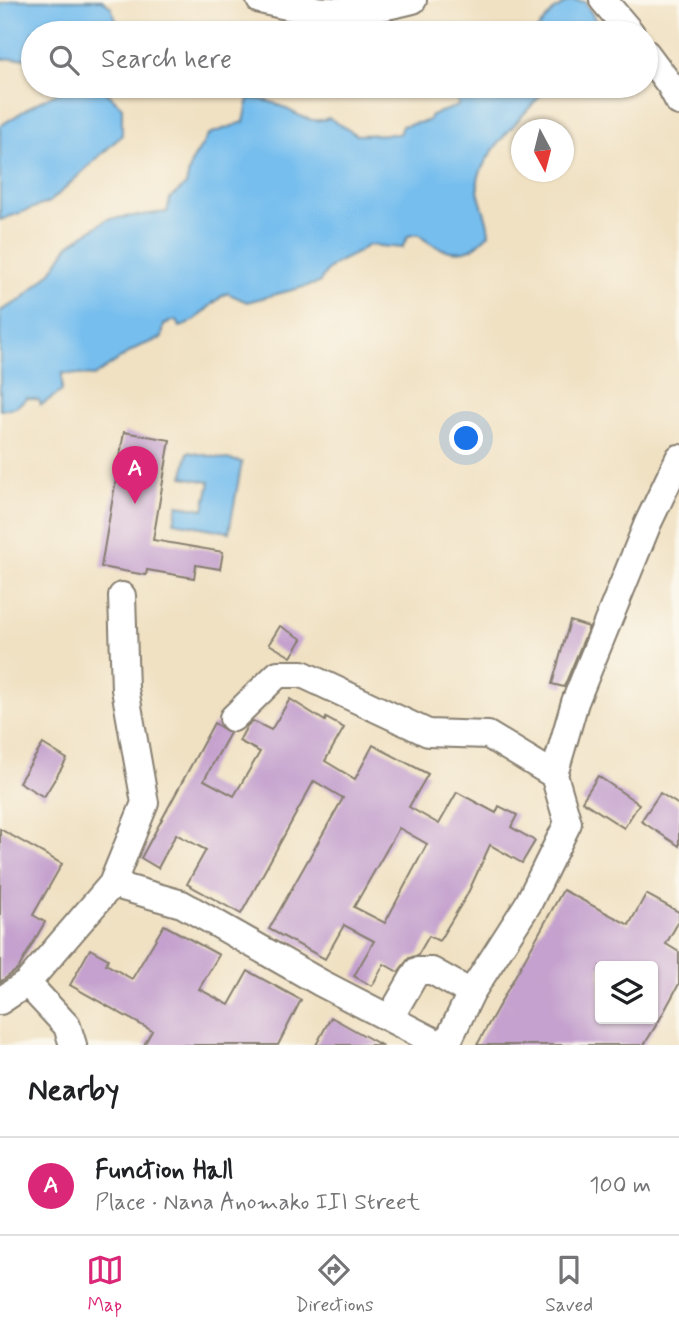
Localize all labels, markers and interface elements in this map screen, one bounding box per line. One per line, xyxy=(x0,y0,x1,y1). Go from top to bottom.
search box xyxy=(21,21,658,98)
icon: search xyxy=(45,41,83,79)
text: Search here xyxy=(101,43,232,77)
north arrow xyxy=(511,119,574,182)
your location xyxy=(449,421,483,455)
pin: A xyxy=(112,446,158,504)
map controls xyxy=(595,961,658,1024)
button: layers xyxy=(595,961,658,1024)
text: Nearby xyxy=(28,1071,119,1110)
text: Function Hall xyxy=(95,1154,234,1188)
text: A xyxy=(43,1171,59,1201)
text: 100 m xyxy=(589,1171,651,1201)
text: Place · Nana Anomako III Street xyxy=(95,1188,420,1218)
tab: Map xyxy=(86,1251,124,1318)
tab: Directions xyxy=(295,1251,374,1318)
tab: Saved xyxy=(545,1251,593,1318)

